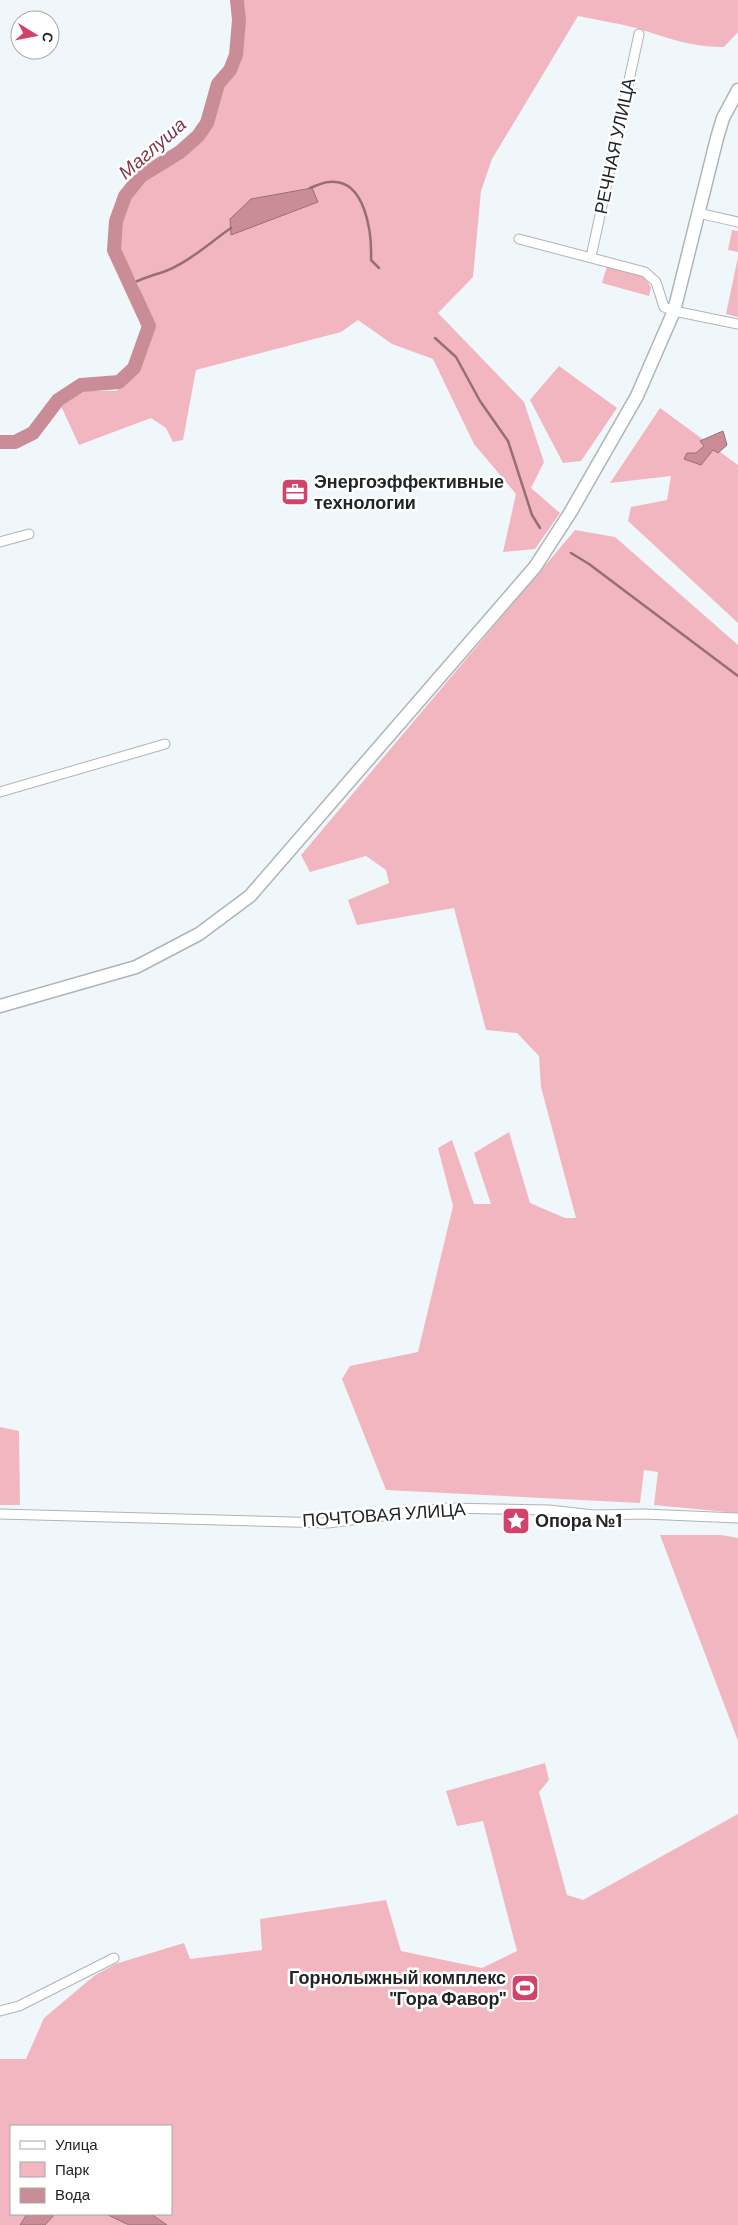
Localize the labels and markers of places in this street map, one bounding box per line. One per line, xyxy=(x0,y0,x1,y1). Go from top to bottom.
place label: Энергоэффективные технологии xyxy=(314,470,504,513)
office icon: Энергоэффективные технологии xyxy=(280,477,310,507)
place icon: Опора №1 xyxy=(501,1506,531,1536)
place label: Опора №1 xyxy=(535,1509,622,1531)
place label: Горнолыжный комплекс "Гора Фавор" xyxy=(289,1966,507,2009)
sports icon: Горнолыжный комплекс "Гора Фавор" xyxy=(510,1973,540,2003)

